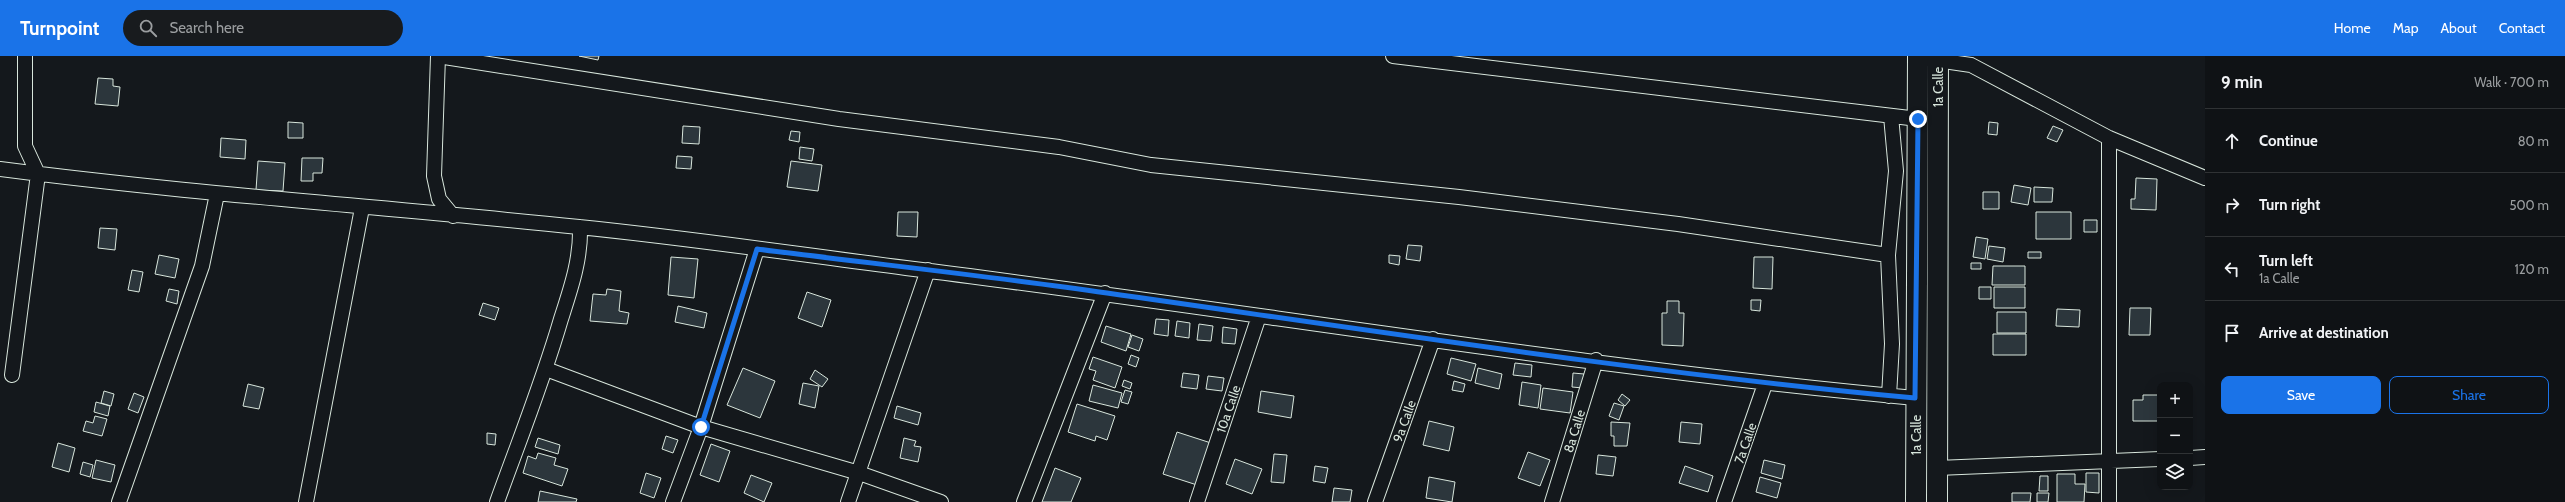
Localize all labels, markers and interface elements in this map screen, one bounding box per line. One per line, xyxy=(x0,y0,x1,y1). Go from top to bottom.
search box xyxy=(123,10,403,46)
text: Turnpoint xyxy=(20,17,99,40)
icon: search xyxy=(137,17,159,39)
text: Search here xyxy=(169,19,244,37)
text: Home xyxy=(2334,19,2371,37)
text: Map xyxy=(2393,19,2418,37)
text: About xyxy=(2440,19,2477,37)
text: Contact xyxy=(2499,19,2545,37)
street label: 1a Calle xyxy=(1930,66,1946,107)
text: 9 min xyxy=(2221,72,2263,92)
text: Walk · 700 m xyxy=(2474,74,2549,90)
route end xyxy=(1909,110,1927,128)
icon: ahead xyxy=(2221,130,2243,152)
text: Continue xyxy=(2259,132,2318,150)
text: 80 m xyxy=(2518,133,2549,149)
icon: right xyxy=(2221,194,2243,216)
text: Turn right xyxy=(2259,196,2320,214)
text: 500 m xyxy=(2509,197,2549,213)
text: Turn left xyxy=(2259,252,2313,270)
icon: left xyxy=(2221,258,2243,280)
text: 120 m xyxy=(2515,261,2549,277)
text: 1a Calle xyxy=(2259,270,2299,286)
icon: arrive xyxy=(2221,322,2243,344)
text: Arrive at destination xyxy=(2259,324,2389,342)
button: Save xyxy=(2221,376,2381,414)
button: Share xyxy=(2389,376,2549,414)
map controls xyxy=(2157,382,2193,490)
button: + xyxy=(2157,382,2193,418)
street label: 10a Calle xyxy=(1212,383,1244,435)
street label: 9a Calle xyxy=(1389,397,1419,444)
street label: 8a Calle xyxy=(1560,407,1588,454)
street label: 1a Calle xyxy=(1908,414,1924,455)
route start xyxy=(692,418,710,436)
button: − xyxy=(2157,418,2193,454)
street label: 7a Calle xyxy=(1731,420,1760,466)
button: layers xyxy=(2157,454,2193,490)

